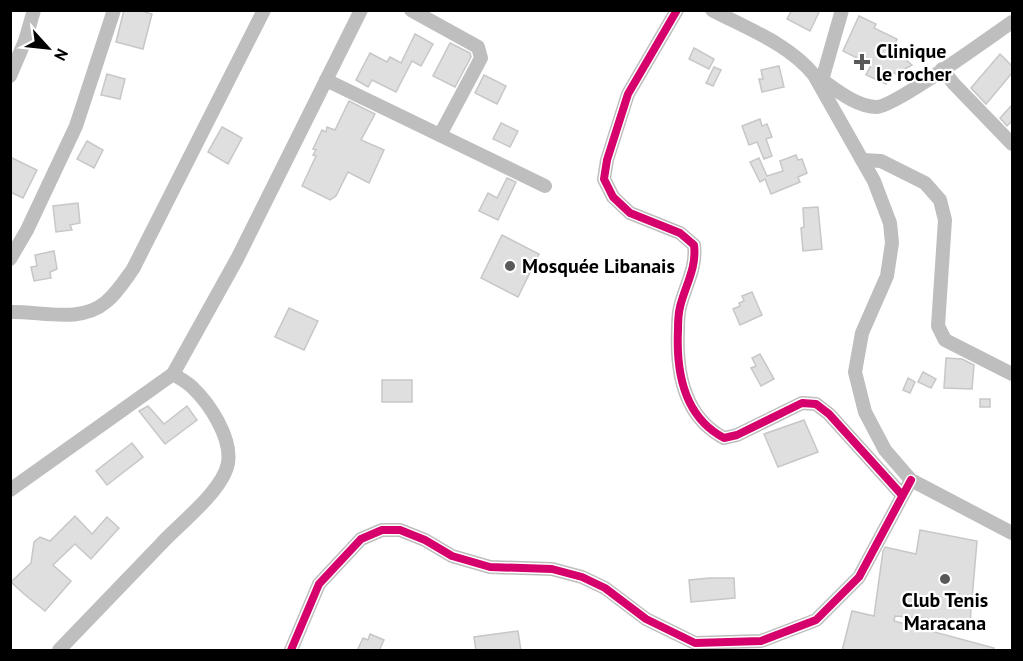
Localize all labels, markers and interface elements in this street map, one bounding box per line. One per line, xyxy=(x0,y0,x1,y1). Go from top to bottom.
north arrow xyxy=(18,18,78,78)
place label: Clinique le rocher xyxy=(876,38,952,87)
text: N xyxy=(50,46,73,64)
marker: Clinique le rocher xyxy=(853,53,871,71)
place label: Mosquée Libanais xyxy=(522,253,675,279)
marker: Mosquée Libanais xyxy=(503,259,517,273)
marker: Club Tenis Maracana xyxy=(938,572,952,586)
place label: Club Tenis Maracana xyxy=(902,587,988,636)

